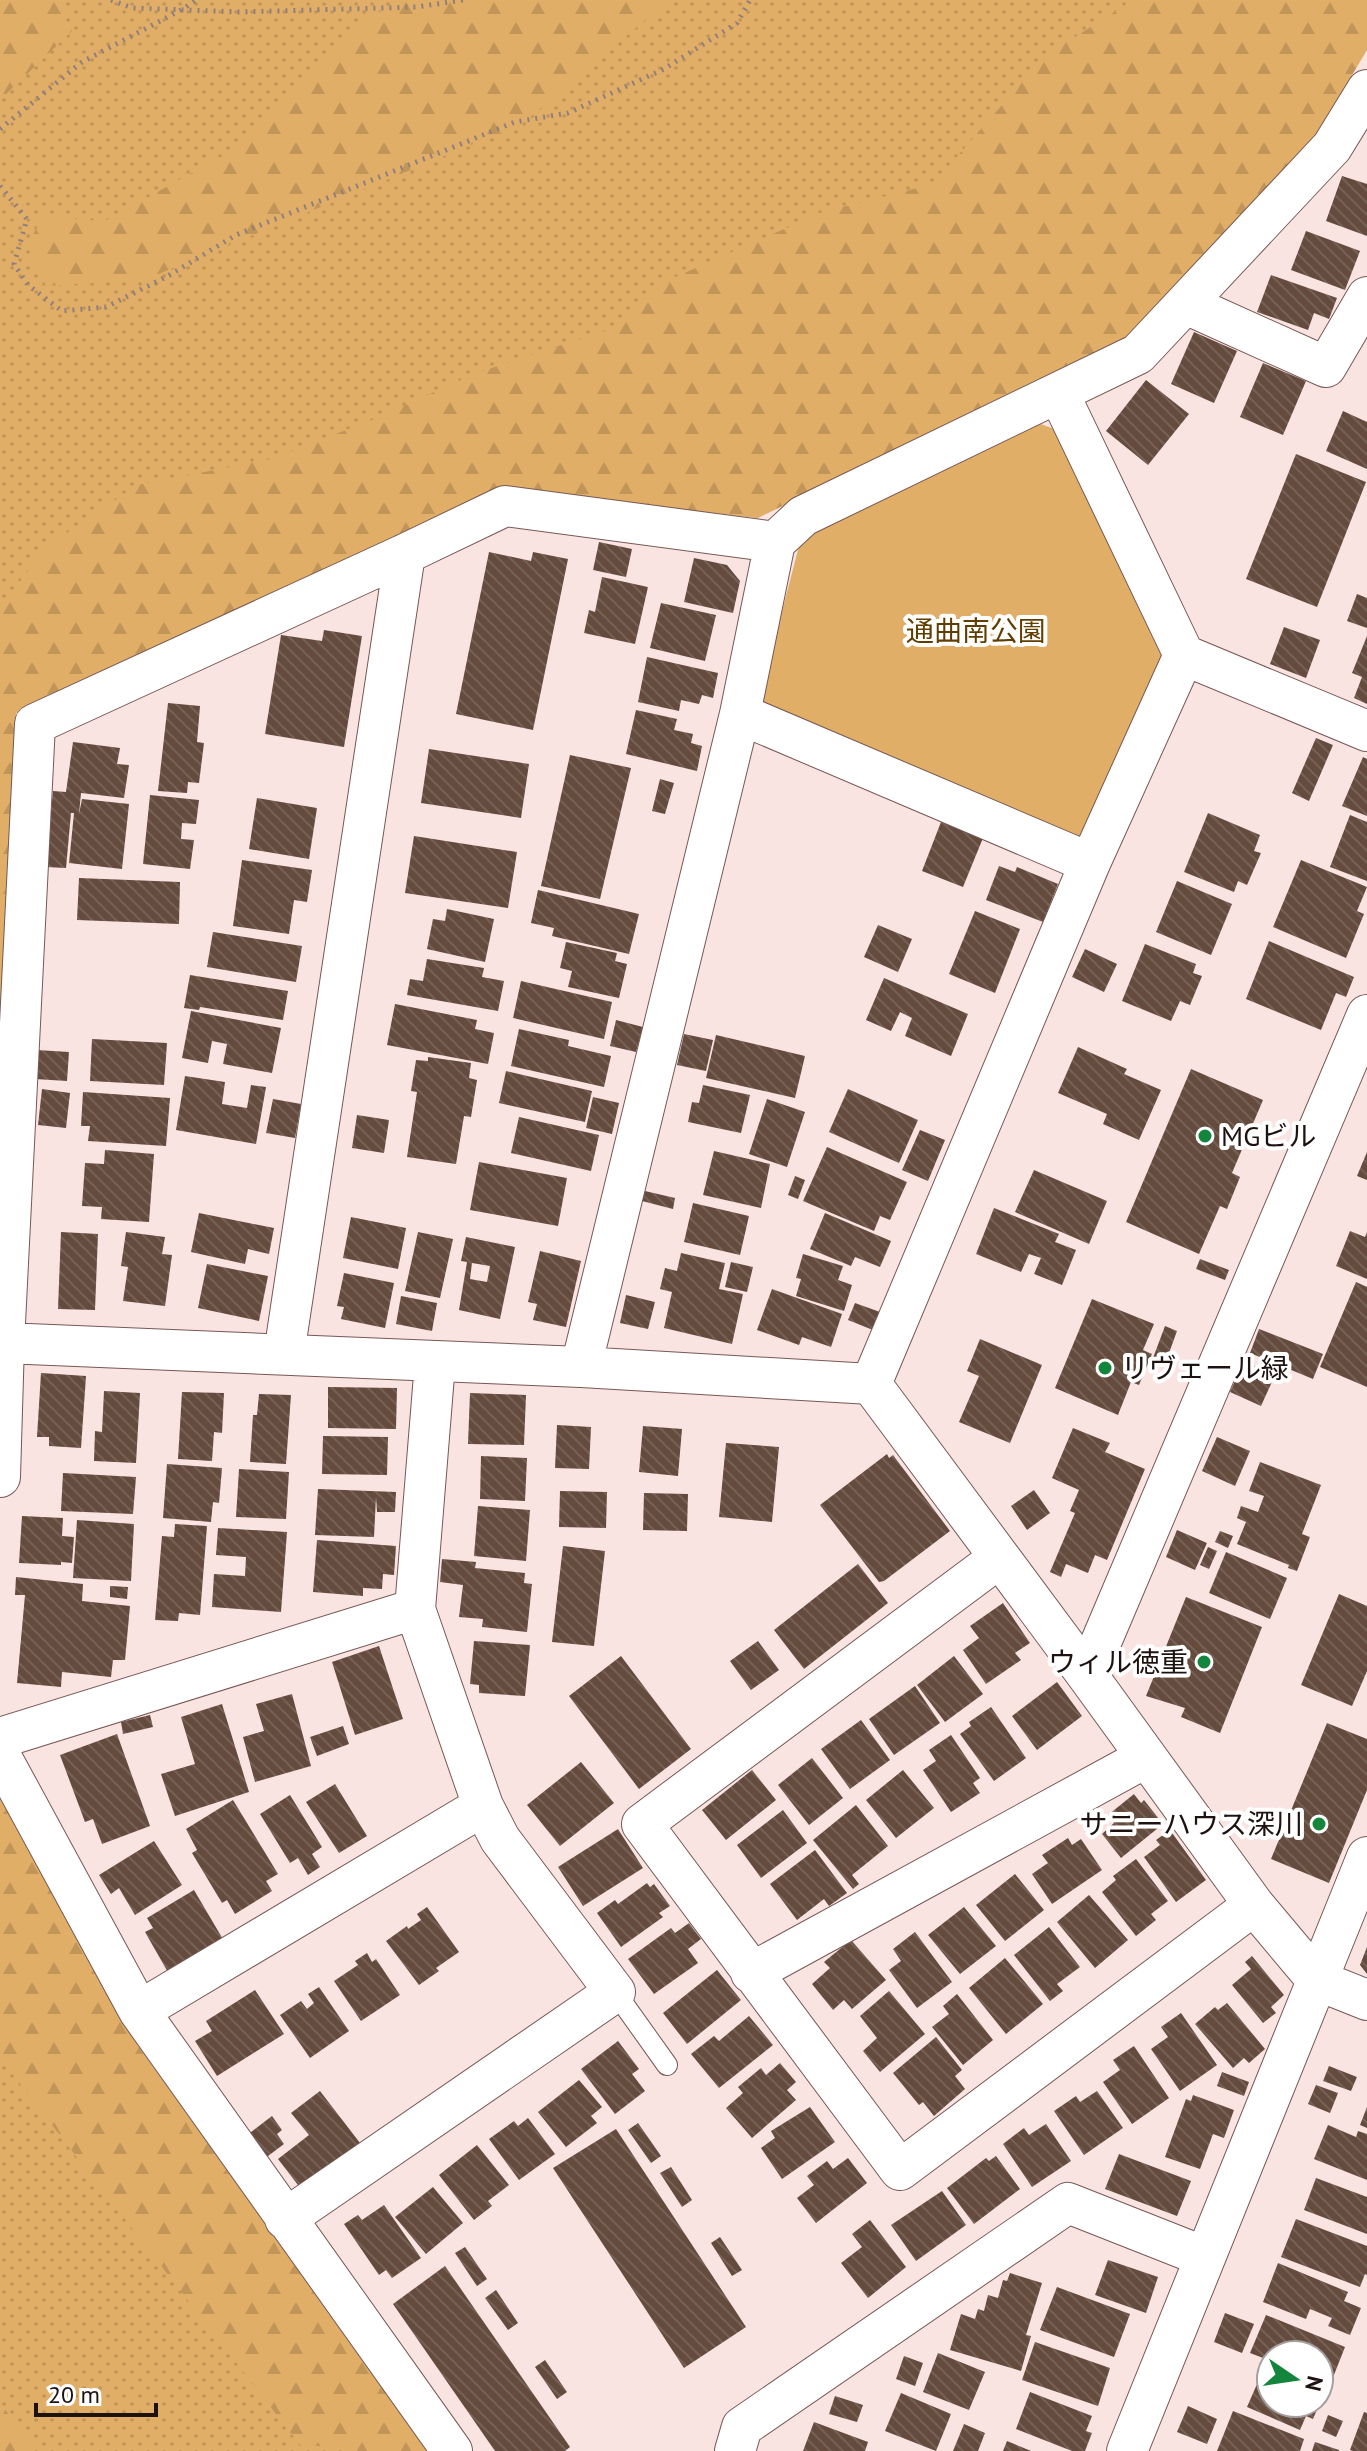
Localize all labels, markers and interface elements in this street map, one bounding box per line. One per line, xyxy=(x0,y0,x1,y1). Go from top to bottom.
park label: 通曲南公園 xyxy=(906,612,1046,649)
place label: MGビル xyxy=(1221,1117,1316,1154)
marker: MGビル xyxy=(1196,1127,1214,1145)
place label: リヴェール緑 xyxy=(1121,1349,1289,1386)
marker: リヴェール緑 xyxy=(1096,1359,1114,1377)
place label: ウィル徳重 xyxy=(1048,1643,1188,1680)
marker: ウィル徳重 xyxy=(1195,1653,1213,1671)
place label: サニーハウス深川 xyxy=(1080,1805,1303,1842)
marker: サニーハウス深川 xyxy=(1310,1815,1328,1833)
north arrow xyxy=(1255,2339,1335,2419)
scale bar xyxy=(36,2367,156,2417)
text: N xyxy=(1299,2373,1330,2394)
text: 20 m xyxy=(48,2379,100,2410)

